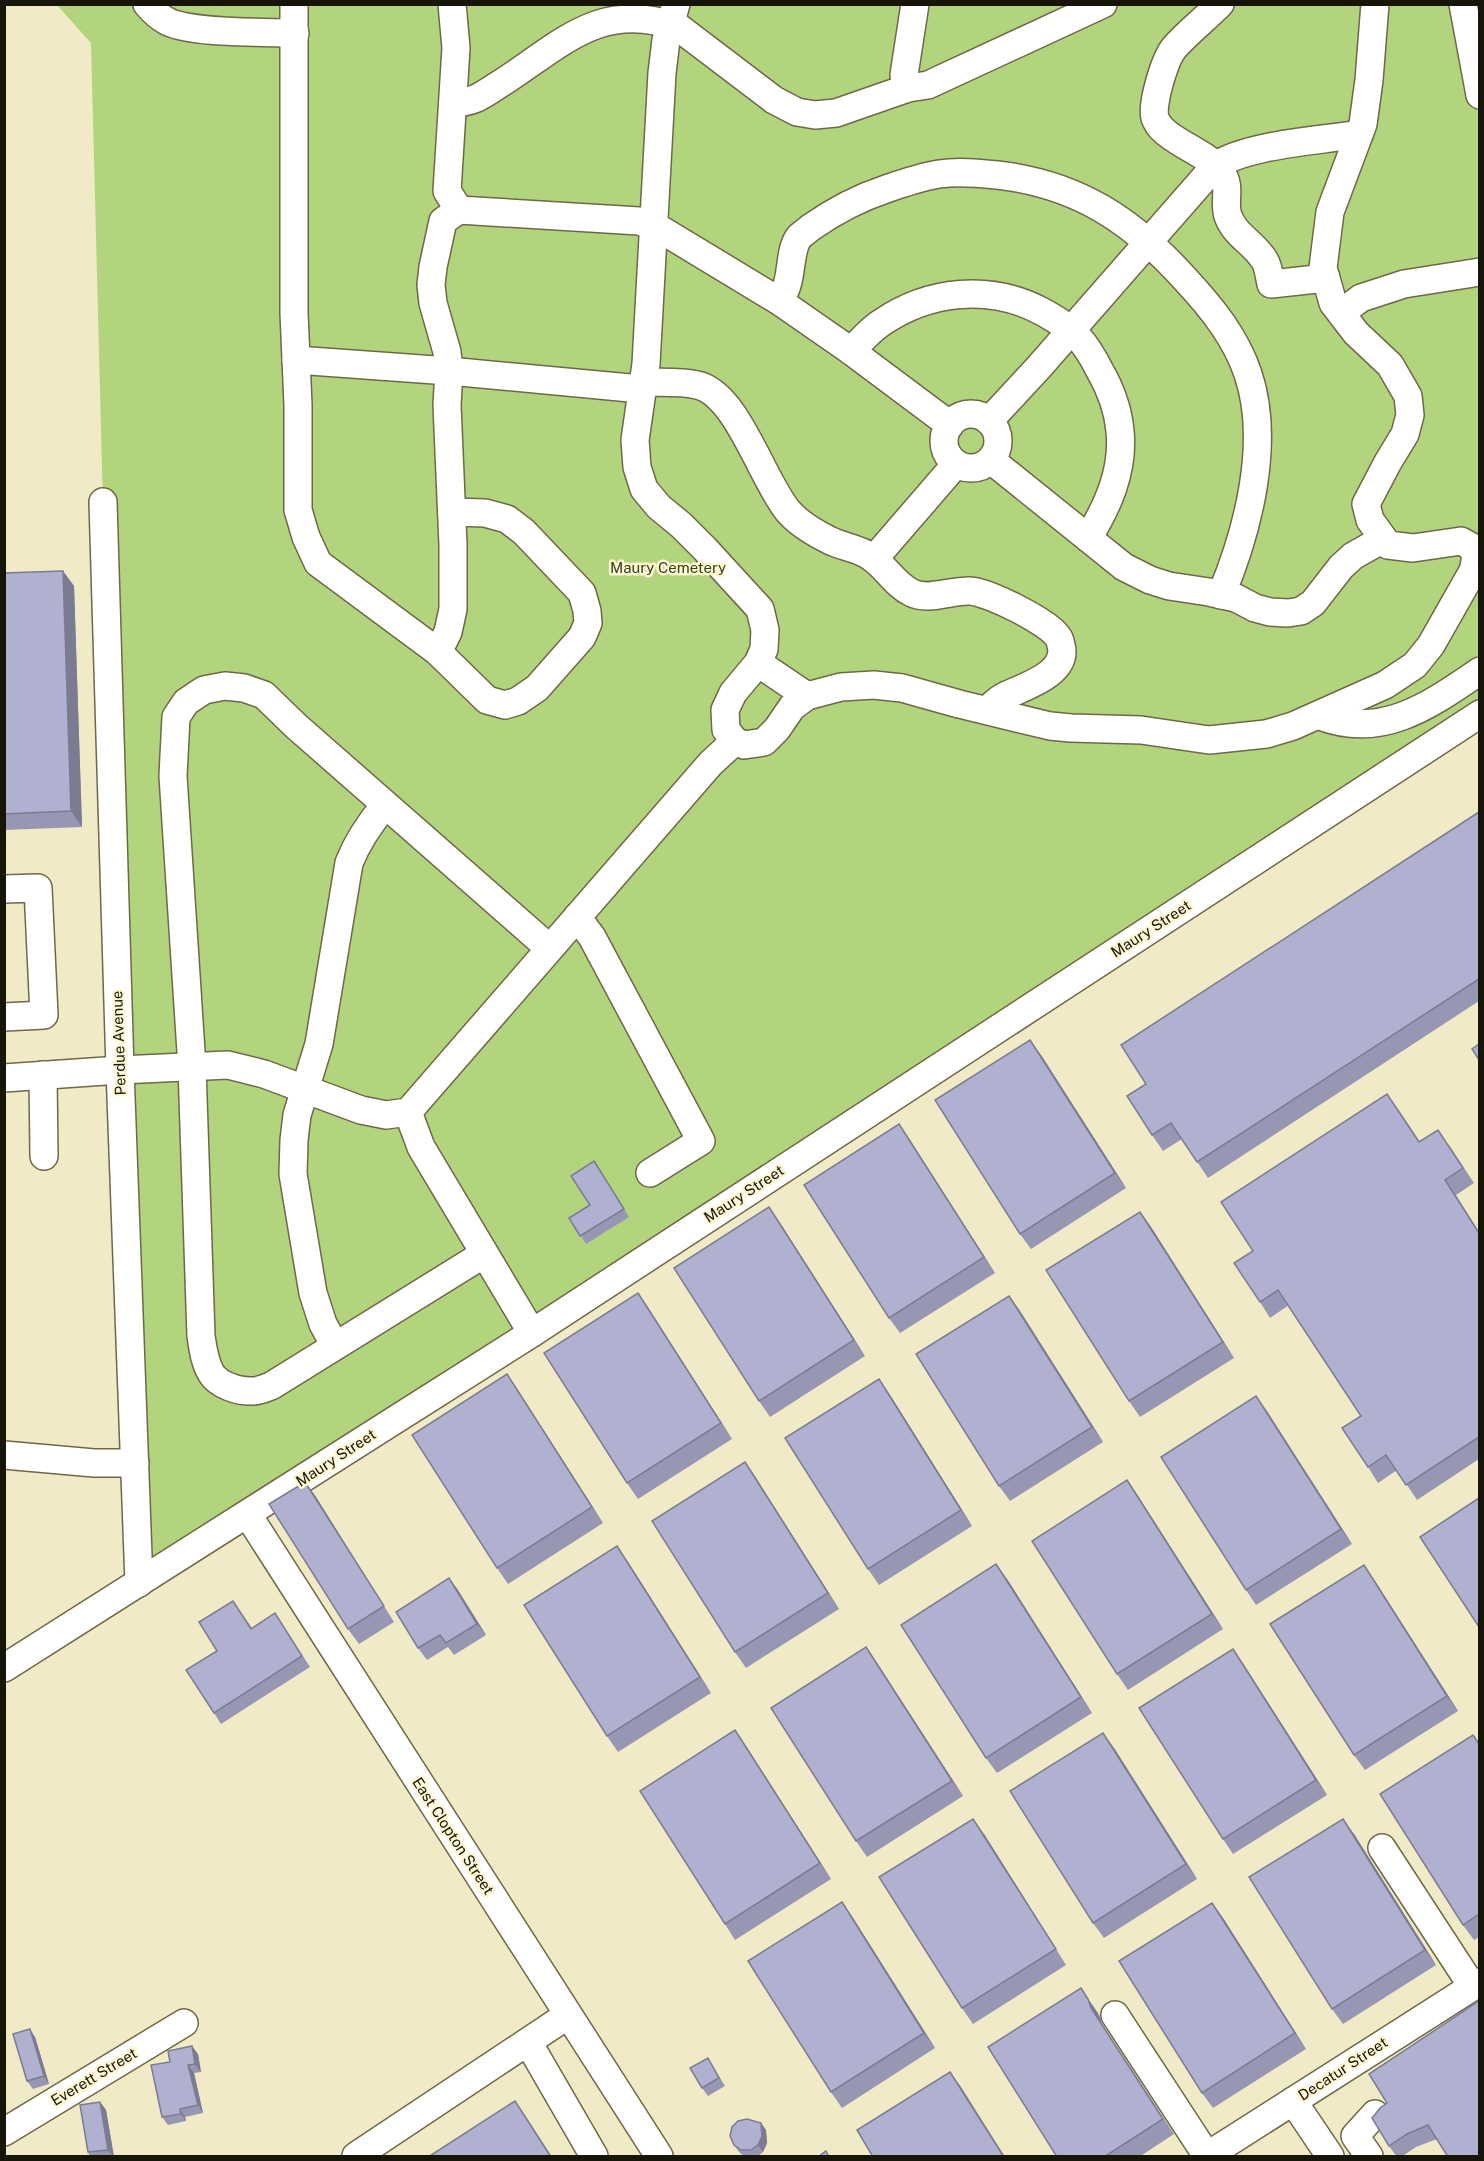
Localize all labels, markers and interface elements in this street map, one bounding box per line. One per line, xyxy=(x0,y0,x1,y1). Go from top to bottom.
park label: Maury Cemetery xyxy=(610,559,726,576)
street label: Maury Street xyxy=(1108,896,1194,961)
street label: Perdue Avenue xyxy=(108,990,129,1096)
street label: Maury Street xyxy=(701,1161,787,1226)
street label: Maury Street xyxy=(293,1425,379,1490)
street label: East Clopton Street xyxy=(409,1774,498,1898)
street label: Decatur Street xyxy=(1295,2033,1391,2104)
street label: Everett Street xyxy=(48,2044,140,2109)

